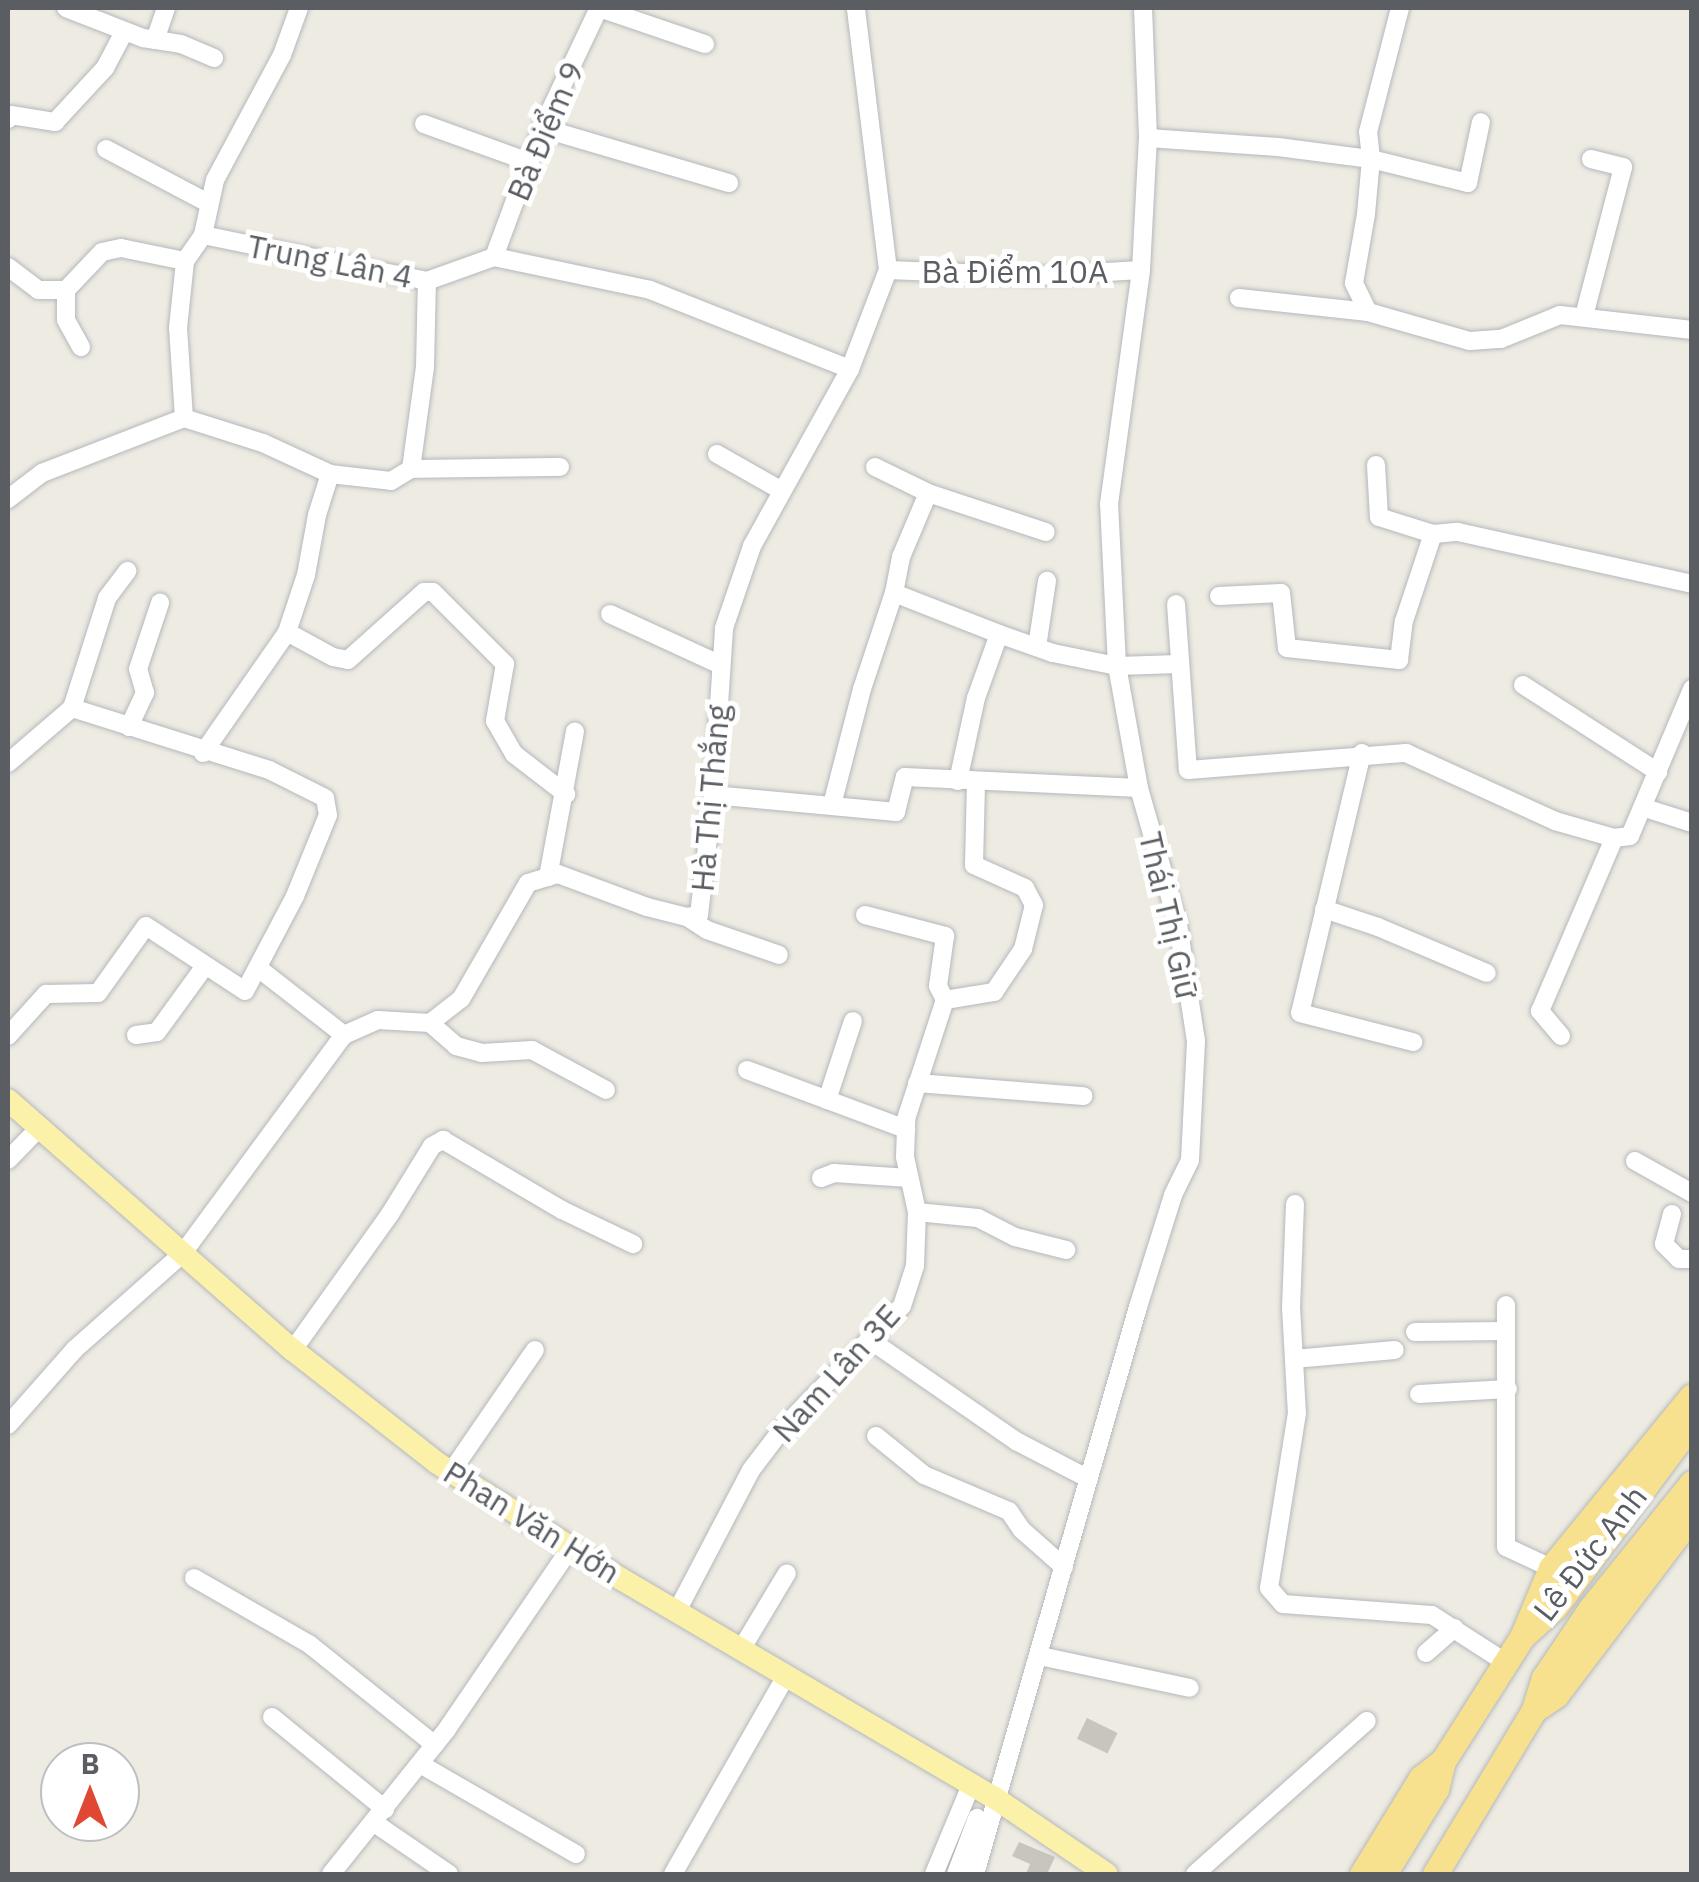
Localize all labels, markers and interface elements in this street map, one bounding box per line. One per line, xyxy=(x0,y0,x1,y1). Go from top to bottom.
street label: Bà Điểm 9 xyxy=(499,56,591,206)
street label: Trung Lân 4 xyxy=(244,226,416,296)
street label: Bà Điểm 10A xyxy=(921,252,1109,290)
street label: Hà Thị Thắng xyxy=(683,703,737,893)
street label: Thái Thị Giữ xyxy=(1131,828,1207,1002)
street label: Nam Lân 3E xyxy=(764,1296,908,1450)
street label: Phan Văn Hớn xyxy=(437,1453,627,1591)
street label: Lê Đức Anh xyxy=(1525,1478,1655,1628)
north arrow xyxy=(40,1742,140,1842)
text: B xyxy=(81,1745,99,1782)

